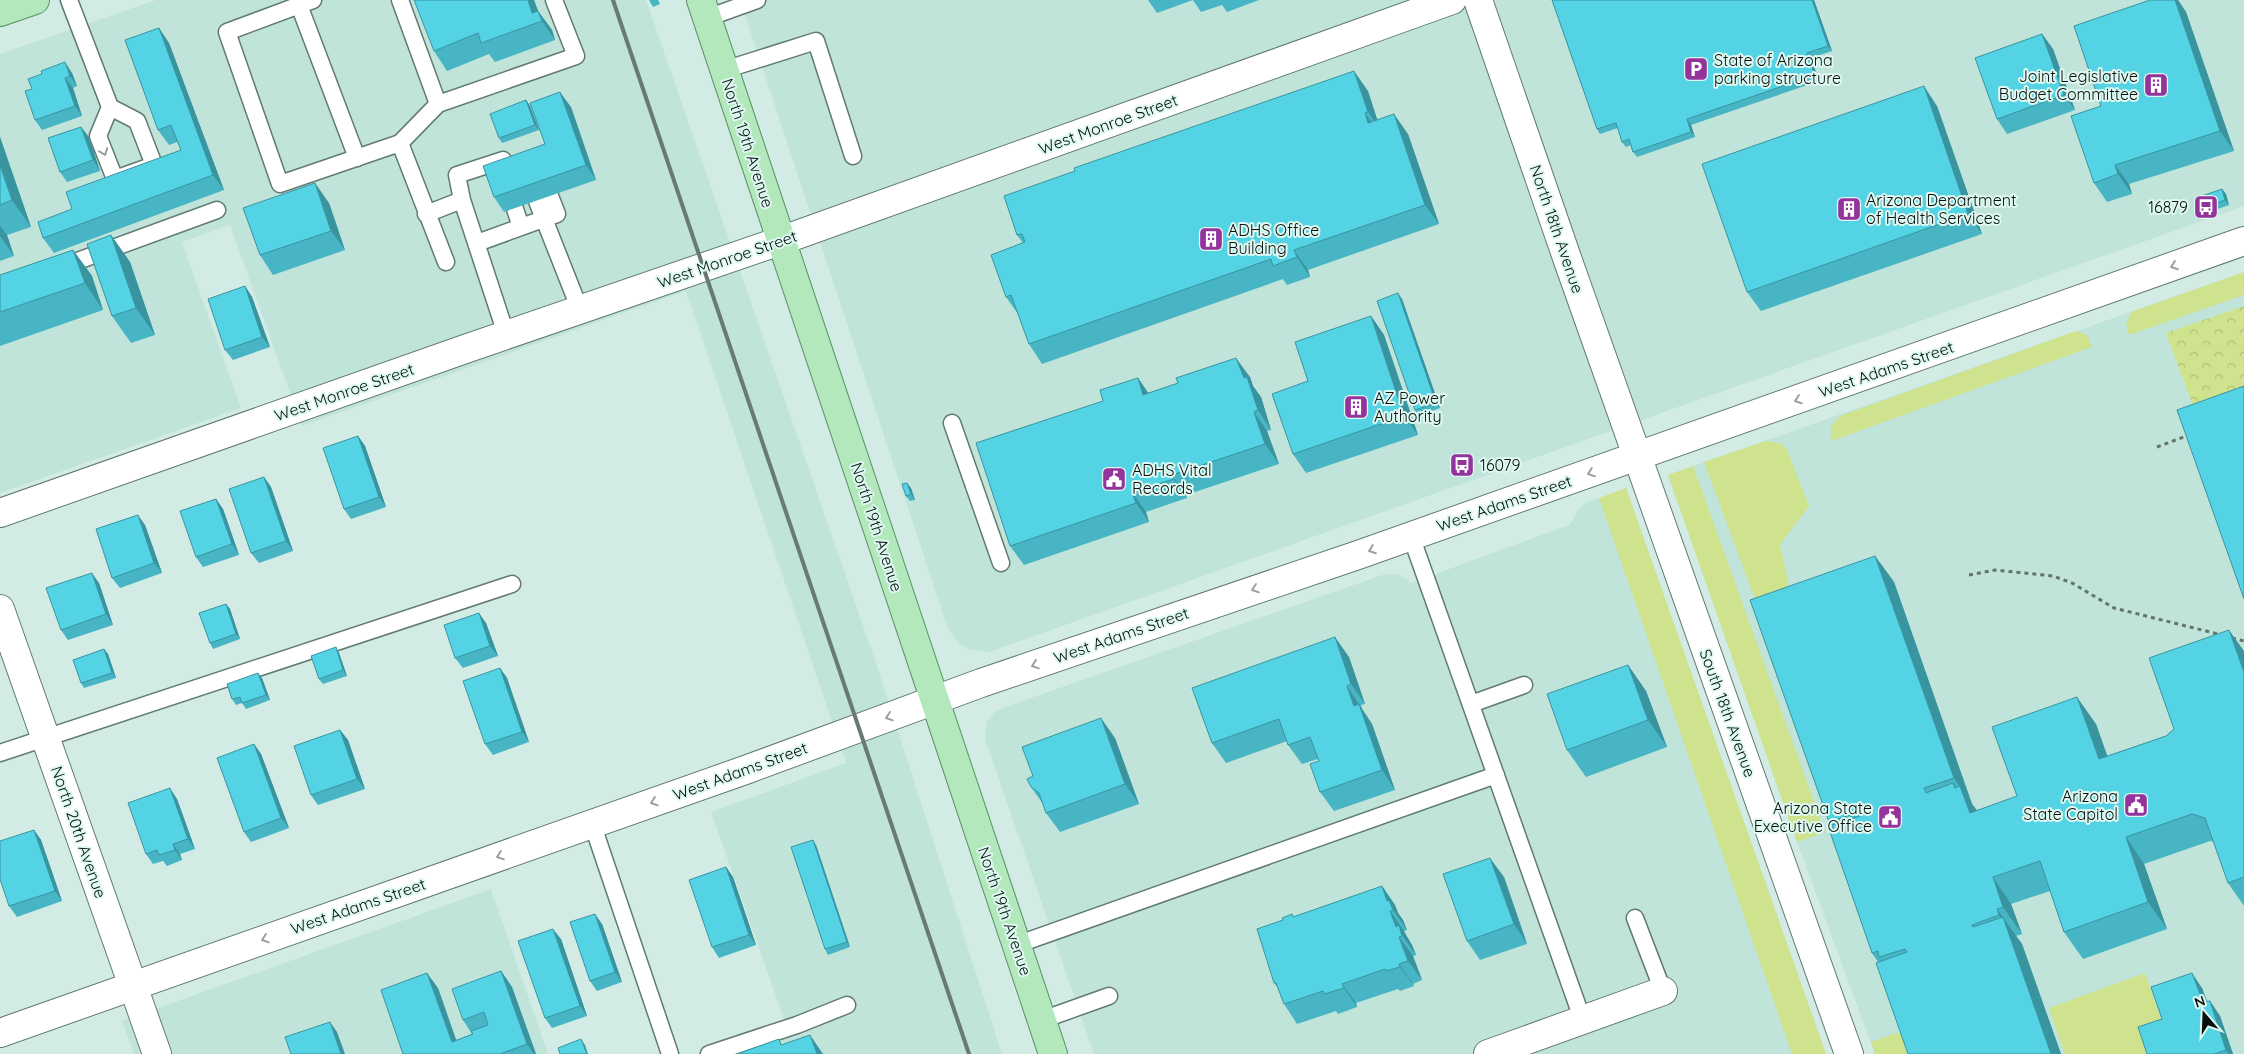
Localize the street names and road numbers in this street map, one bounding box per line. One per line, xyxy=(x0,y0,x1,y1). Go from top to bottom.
street label: North 19th Avenue xyxy=(718,76,778,210)
street label: West Monroe Street xyxy=(1036,90,1180,158)
street label: North 18th Avenue xyxy=(1526,162,1588,296)
street label: West Monroe Street xyxy=(655,226,799,292)
street label: West Adams Street xyxy=(1816,337,1956,401)
street label: West Monroe Street xyxy=(272,359,416,425)
street label: North 19th Avenue xyxy=(847,460,907,594)
street label: West Adams Street xyxy=(1434,471,1574,535)
street label: West Adams Street xyxy=(1051,603,1191,667)
street label: South 18th Avenue xyxy=(1696,646,1760,780)
street label: West Adams Street xyxy=(670,737,810,805)
street label: North 20th Avenue xyxy=(47,763,111,901)
street label: North 19th Avenue xyxy=(974,844,1036,978)
street label: West Adams Street xyxy=(288,874,428,938)

